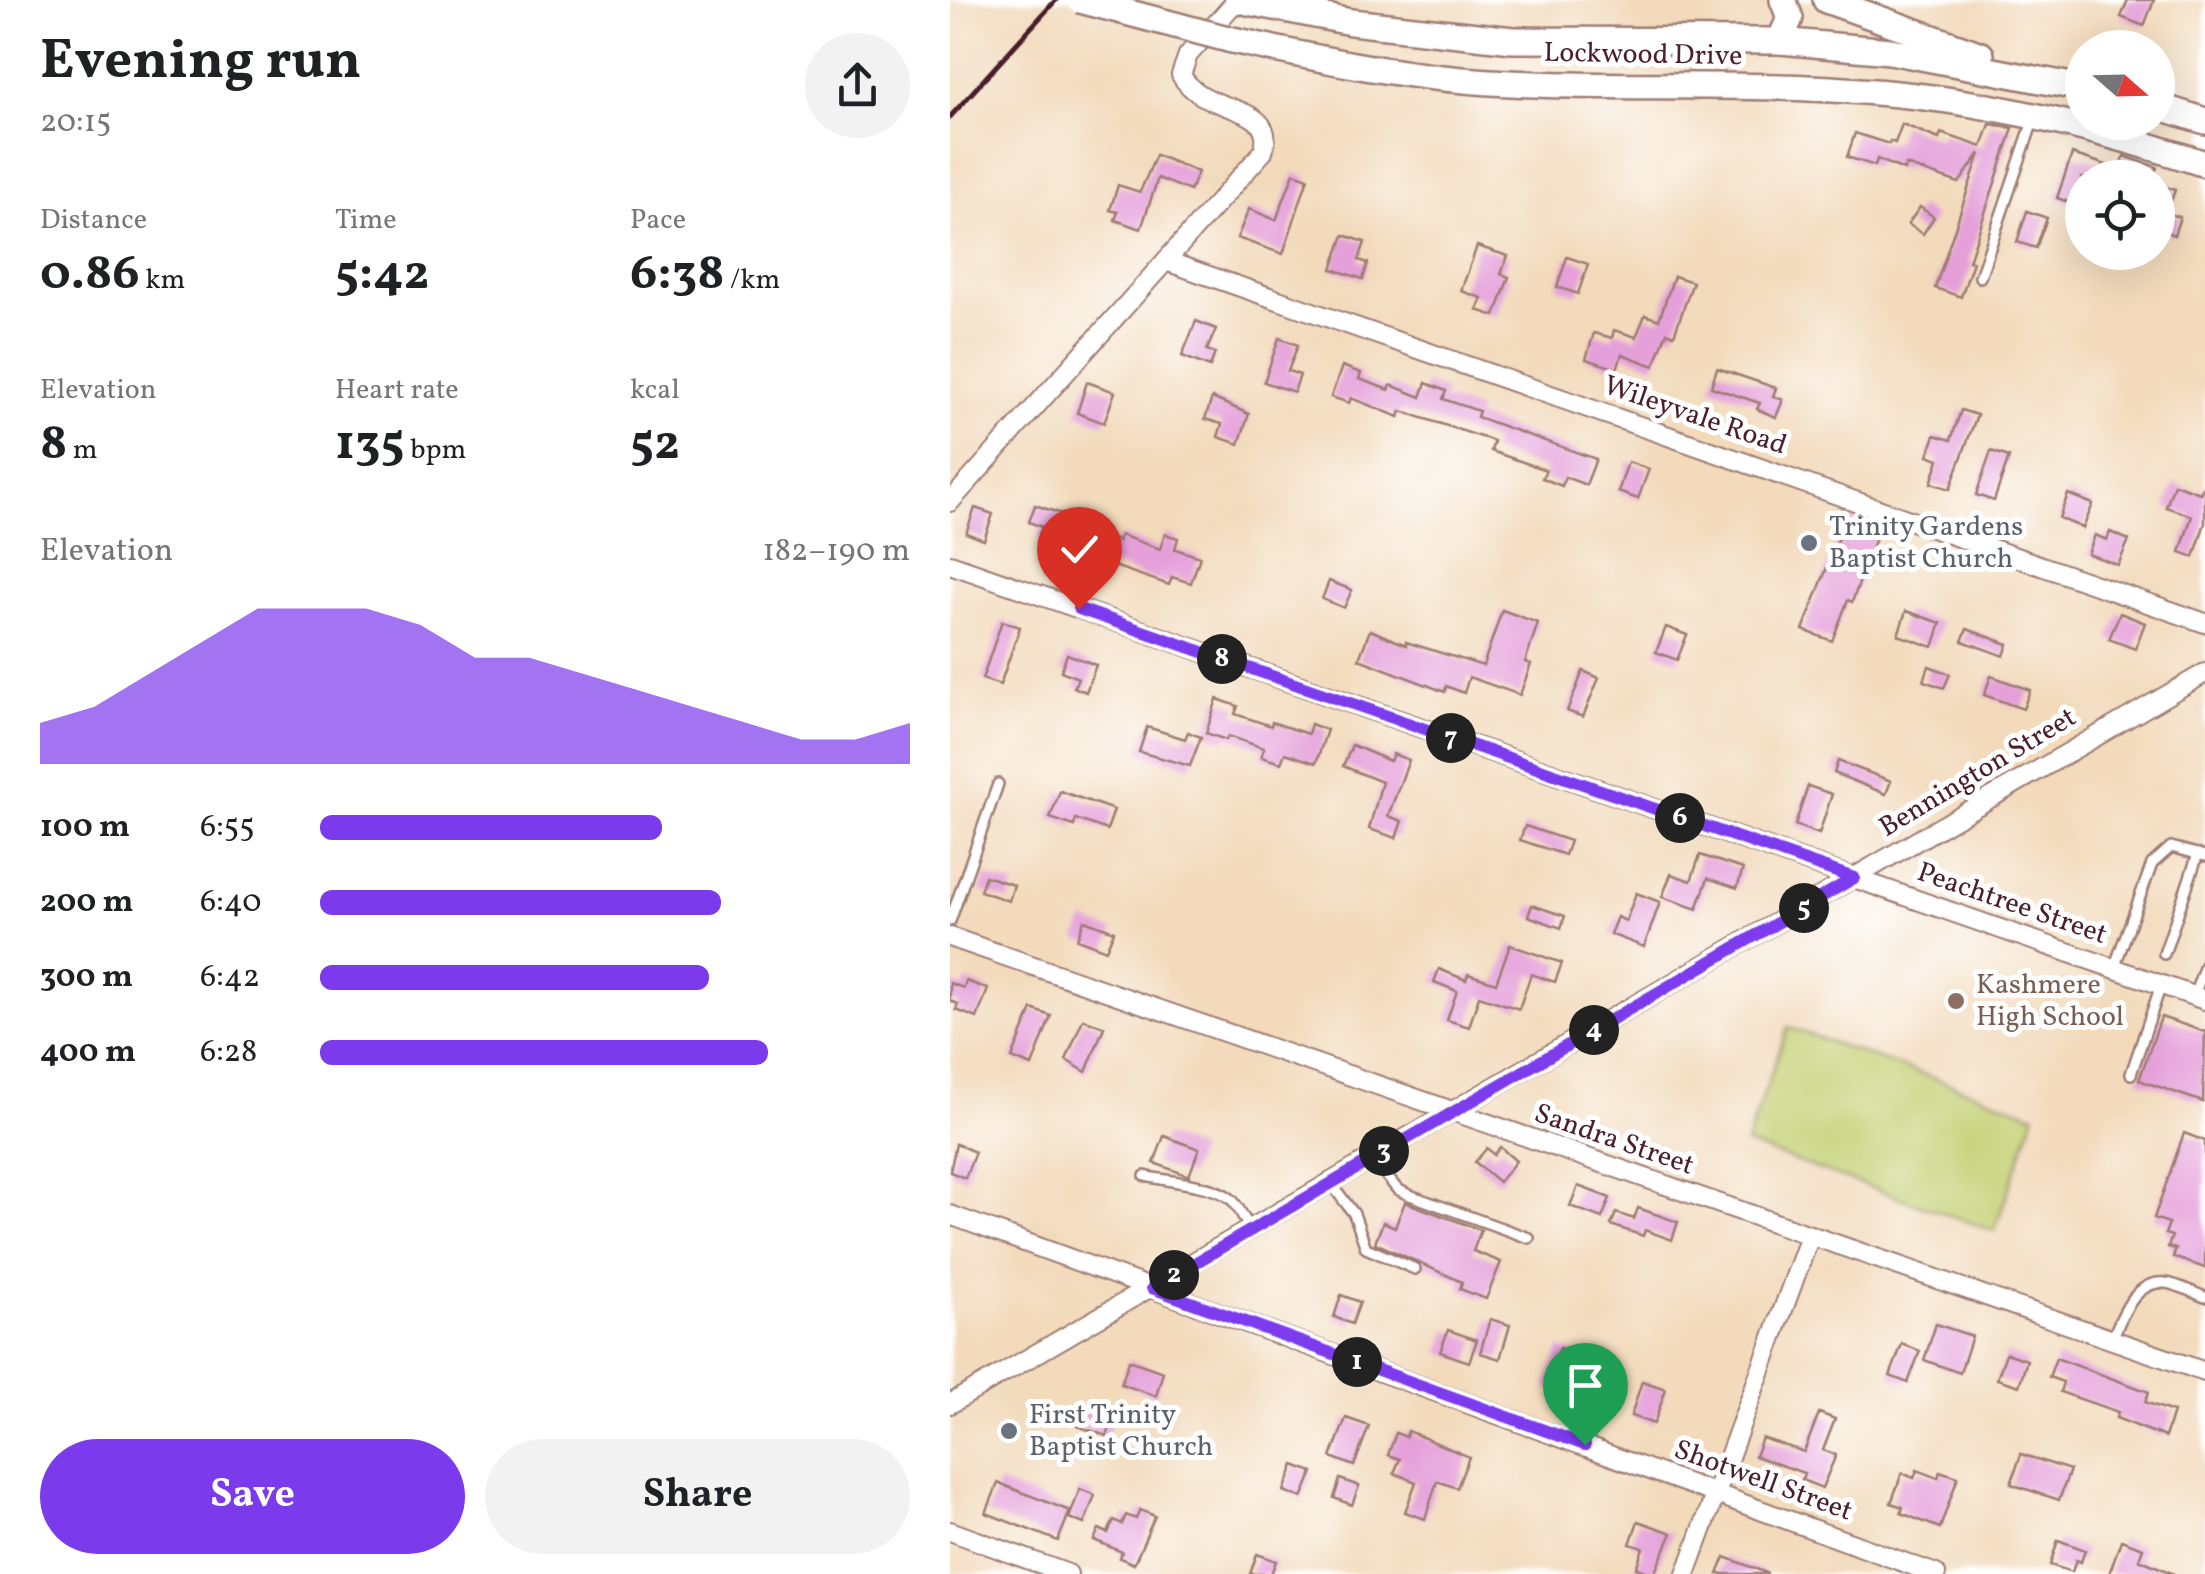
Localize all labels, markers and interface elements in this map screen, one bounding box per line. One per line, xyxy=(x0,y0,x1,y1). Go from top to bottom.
text: Evening run xyxy=(40,25,361,101)
north arrow xyxy=(2065,30,2175,140)
map controls xyxy=(2065,30,2175,270)
button: share xyxy=(805,33,910,138)
street label: Lockwood Drive xyxy=(1543,34,1743,76)
text: 20:15 xyxy=(40,101,111,145)
button: locate xyxy=(2065,160,2175,270)
text: Distance xyxy=(40,201,147,240)
text: Time xyxy=(335,201,396,240)
text: Pace xyxy=(630,201,686,240)
text: 0.86 xyxy=(40,240,140,310)
text: 5:42 xyxy=(335,240,430,310)
text: 6:38 xyxy=(630,240,724,310)
text: km xyxy=(140,261,185,300)
text: /km xyxy=(724,261,780,300)
street label: Wileyvale Road xyxy=(1598,366,1792,466)
text: Elevation xyxy=(40,371,156,410)
text: Heart rate xyxy=(335,371,459,410)
text: kcal xyxy=(630,371,680,410)
text: 8 xyxy=(40,410,67,480)
text: 135 xyxy=(335,410,405,480)
text: 52 xyxy=(630,410,680,480)
text: m xyxy=(67,431,98,470)
text: bpm xyxy=(405,431,466,470)
pin xyxy=(1037,507,1122,610)
place label: Trinity Gardens Baptist Church xyxy=(1829,508,2023,579)
icon: check xyxy=(1052,522,1107,577)
text: Elevation xyxy=(40,530,173,574)
text: 182–190 m xyxy=(762,530,910,574)
marker: Trinity Gardens Baptist Church xyxy=(1798,532,1820,554)
pin: 8 xyxy=(1197,634,1247,684)
text: 8 xyxy=(1214,639,1230,678)
street label: Bennington Street xyxy=(1872,699,2084,847)
pin: 7 xyxy=(1426,713,1476,763)
text: 7 xyxy=(1444,718,1458,757)
pin: 6 xyxy=(1655,793,1705,843)
text: 6 xyxy=(1672,798,1688,837)
text: 100 m xyxy=(40,806,130,850)
text: 6:55 xyxy=(200,806,255,850)
street label: Peachtree Street xyxy=(1912,853,2112,955)
text: 200 m xyxy=(40,881,134,925)
text: 6:40 xyxy=(200,881,261,925)
pin: 5 xyxy=(1779,883,1829,933)
text: 5 xyxy=(1797,888,1811,927)
text: 300 m xyxy=(40,956,133,1000)
text: 6:42 xyxy=(200,956,260,1000)
place label: Kashmere High School xyxy=(1976,966,2124,1037)
marker: Kashmere High School xyxy=(1945,990,1967,1012)
pin: 4 xyxy=(1569,1005,1619,1055)
text: 4 xyxy=(1586,1010,1602,1049)
text: 400 m xyxy=(40,1031,136,1075)
text: 6:28 xyxy=(200,1031,257,1075)
street label: Sandra Street xyxy=(1529,1094,1699,1186)
pin: 3 xyxy=(1359,1126,1409,1176)
text: 3 xyxy=(1377,1131,1391,1170)
pin: 2 xyxy=(1149,1250,1199,1300)
text: 2 xyxy=(1167,1255,1181,1294)
pin: 1 xyxy=(1332,1337,1382,1387)
text: 1 xyxy=(1351,1342,1363,1381)
pin xyxy=(1543,1343,1628,1446)
icon: arrive xyxy=(1558,1358,1613,1413)
place label: First Trinity Baptist Church xyxy=(1029,1396,1213,1467)
marker: First Trinity Baptist Church xyxy=(998,1420,1020,1442)
street label: Shotwell Street xyxy=(1668,1431,1858,1531)
button: Save xyxy=(40,1439,465,1554)
button: Share xyxy=(485,1439,910,1554)

